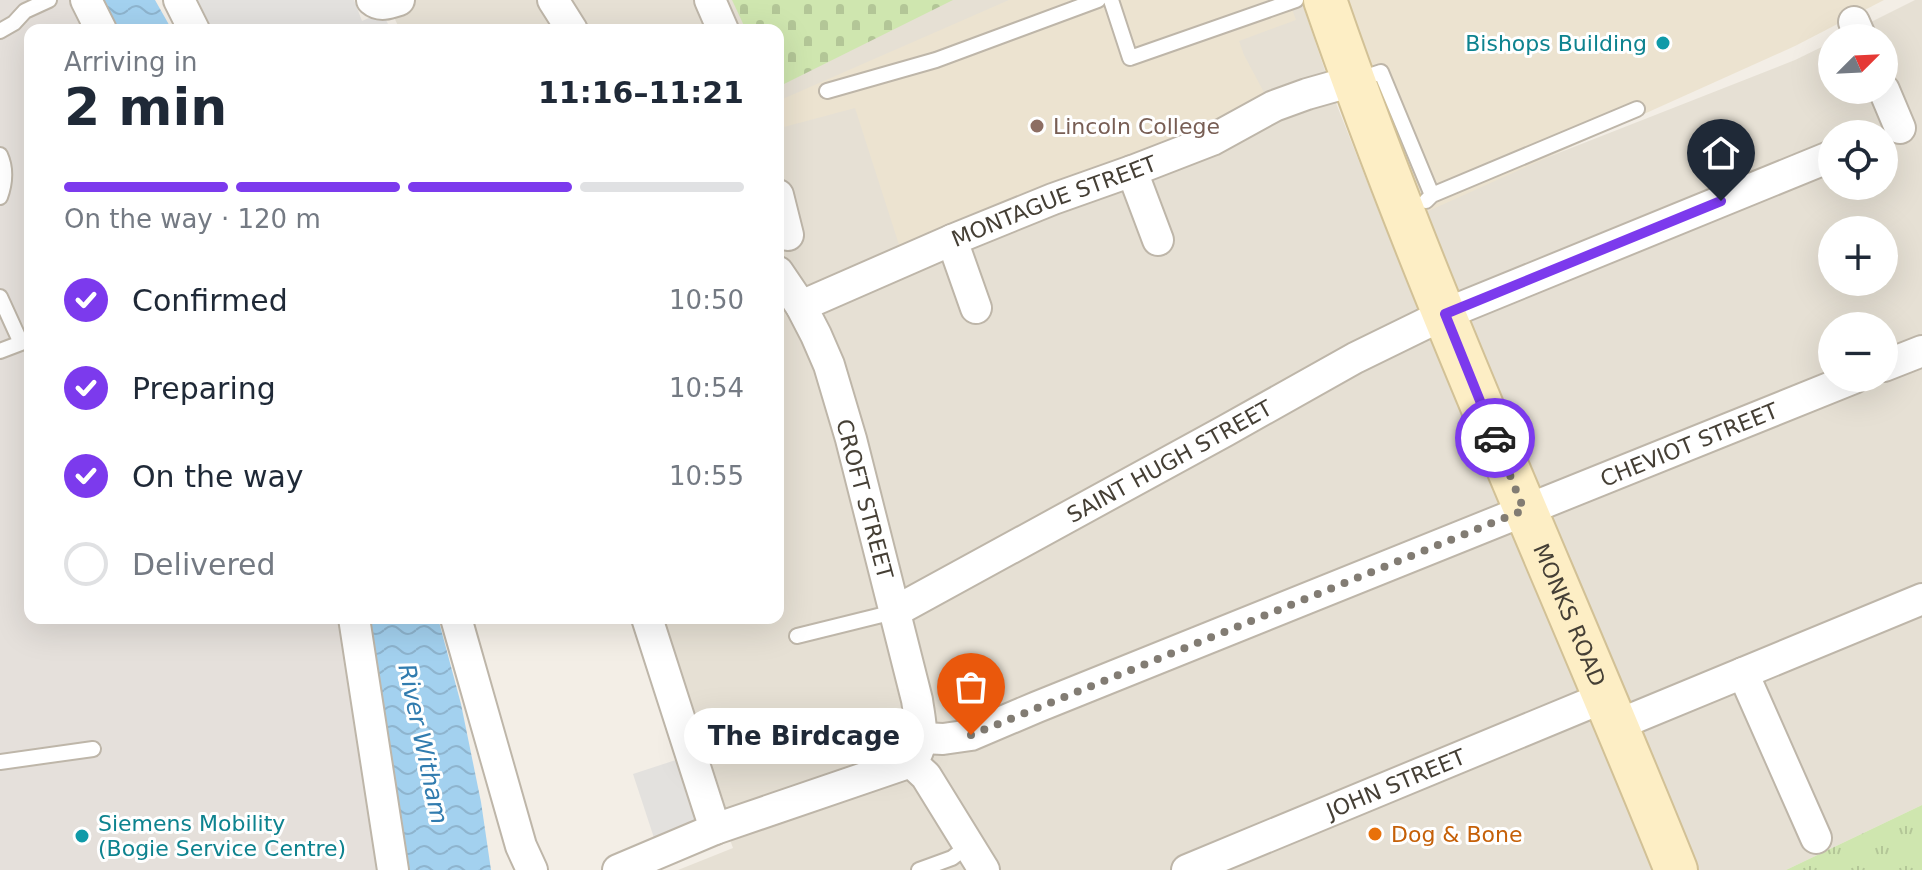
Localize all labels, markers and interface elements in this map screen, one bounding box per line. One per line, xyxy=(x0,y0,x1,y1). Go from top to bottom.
north arrow xyxy=(1818,24,1898,104)
map controls xyxy=(1818,24,1898,392)
place label: Bishops Building xyxy=(1465,31,1647,56)
marker: Bishops Building xyxy=(1654,34,1672,52)
text: Arriving in xyxy=(64,47,198,77)
text: 11:16–11:21 xyxy=(538,75,744,110)
text: 2 min xyxy=(64,77,227,137)
place label: Lincoln College xyxy=(1053,114,1220,139)
marker: Lincoln College xyxy=(1028,117,1046,135)
pin xyxy=(1687,119,1755,201)
button: locate xyxy=(1818,120,1898,200)
icon: home xyxy=(1699,131,1743,175)
street label: MONTAGUE STREET xyxy=(948,151,1161,252)
text: On the way · 120 m xyxy=(64,204,321,234)
button: + xyxy=(1818,216,1898,296)
icon: check xyxy=(64,278,108,322)
text: Confirmed xyxy=(132,283,288,318)
text: 10:50 xyxy=(669,285,744,315)
button: − xyxy=(1818,312,1898,392)
icon: check xyxy=(64,366,108,410)
text: Preparing xyxy=(132,371,276,406)
text: 10:54 xyxy=(669,373,744,403)
street label: SAINT HUGH STREET xyxy=(1063,395,1277,528)
courier xyxy=(1455,398,1535,478)
street label: CHEVIOT STREET xyxy=(1597,398,1782,492)
street label: CROFT STREET xyxy=(831,416,898,582)
icon: car xyxy=(1473,416,1517,460)
icon: check xyxy=(64,454,108,498)
text: On the way xyxy=(132,459,304,494)
text: 10:55 xyxy=(669,461,744,491)
street label: MONKS ROAD xyxy=(1528,540,1611,690)
text: Delivered xyxy=(132,547,276,582)
pin xyxy=(937,653,1005,735)
water label: River Witham xyxy=(392,661,454,827)
icon: bag xyxy=(949,665,993,709)
callout: The Birdcage xyxy=(683,707,923,763)
text: The Birdcage xyxy=(708,721,900,751)
street label: JOHN STREET xyxy=(1321,744,1470,825)
place label: Siemens Mobility (Bogie Service Centre) xyxy=(98,811,346,861)
place label: Dog & Bone xyxy=(1391,822,1523,847)
marker: Dog & Bone xyxy=(1366,825,1384,843)
marker: Siemens Mobility (Bogie Service Centre) xyxy=(73,827,91,845)

